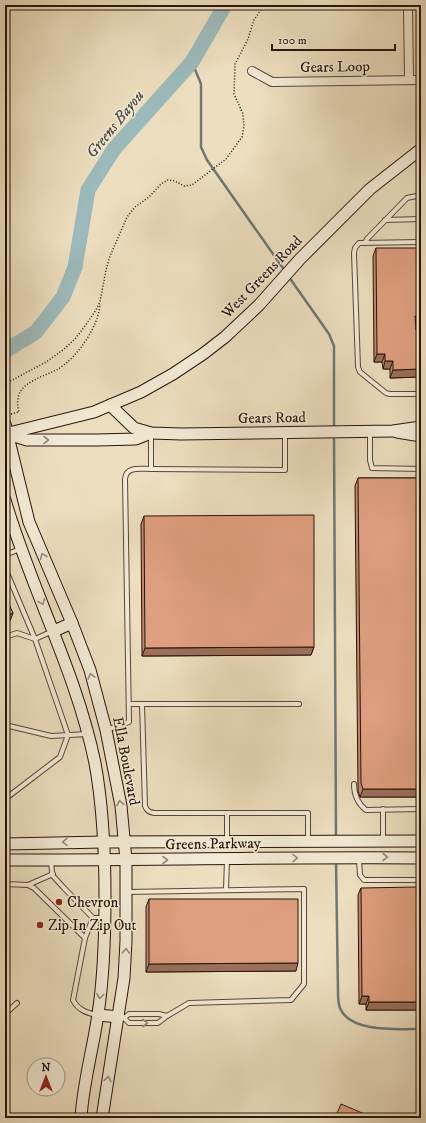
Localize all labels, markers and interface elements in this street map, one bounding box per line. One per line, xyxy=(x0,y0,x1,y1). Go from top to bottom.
scale bar xyxy=(272,26,395,52)
text: 100 m xyxy=(278,33,307,48)
street label: Gears Loop xyxy=(300,57,371,77)
water label: Greens Bayou xyxy=(81,86,149,162)
street label: West Greens Road xyxy=(217,231,307,323)
street label: Gears Road xyxy=(238,408,307,428)
one-way arrow xyxy=(43,436,49,444)
one-way arrow xyxy=(40,552,48,560)
one-way arrow xyxy=(38,599,46,606)
one-way arrow xyxy=(88,673,96,679)
street label: Ella Boulevard xyxy=(108,715,144,807)
one-way arrow xyxy=(116,800,125,806)
street label: Greens Parkway xyxy=(165,834,262,854)
one-way arrow xyxy=(62,838,68,847)
one-way arrow xyxy=(382,853,388,861)
one-way arrow xyxy=(292,854,298,862)
one-way arrow xyxy=(162,856,168,864)
place label: Chevron xyxy=(67,893,118,912)
marker: Chevron xyxy=(54,897,64,907)
place label: Zip In Zip Out xyxy=(48,916,137,935)
marker: Zip In Zip Out xyxy=(35,920,45,930)
one-way arrow xyxy=(121,948,130,954)
one-way arrow xyxy=(96,993,105,1000)
one-way arrow xyxy=(142,1019,148,1027)
north arrow xyxy=(26,1057,66,1097)
text: N xyxy=(41,1061,51,1075)
one-way arrow xyxy=(103,1076,112,1083)

